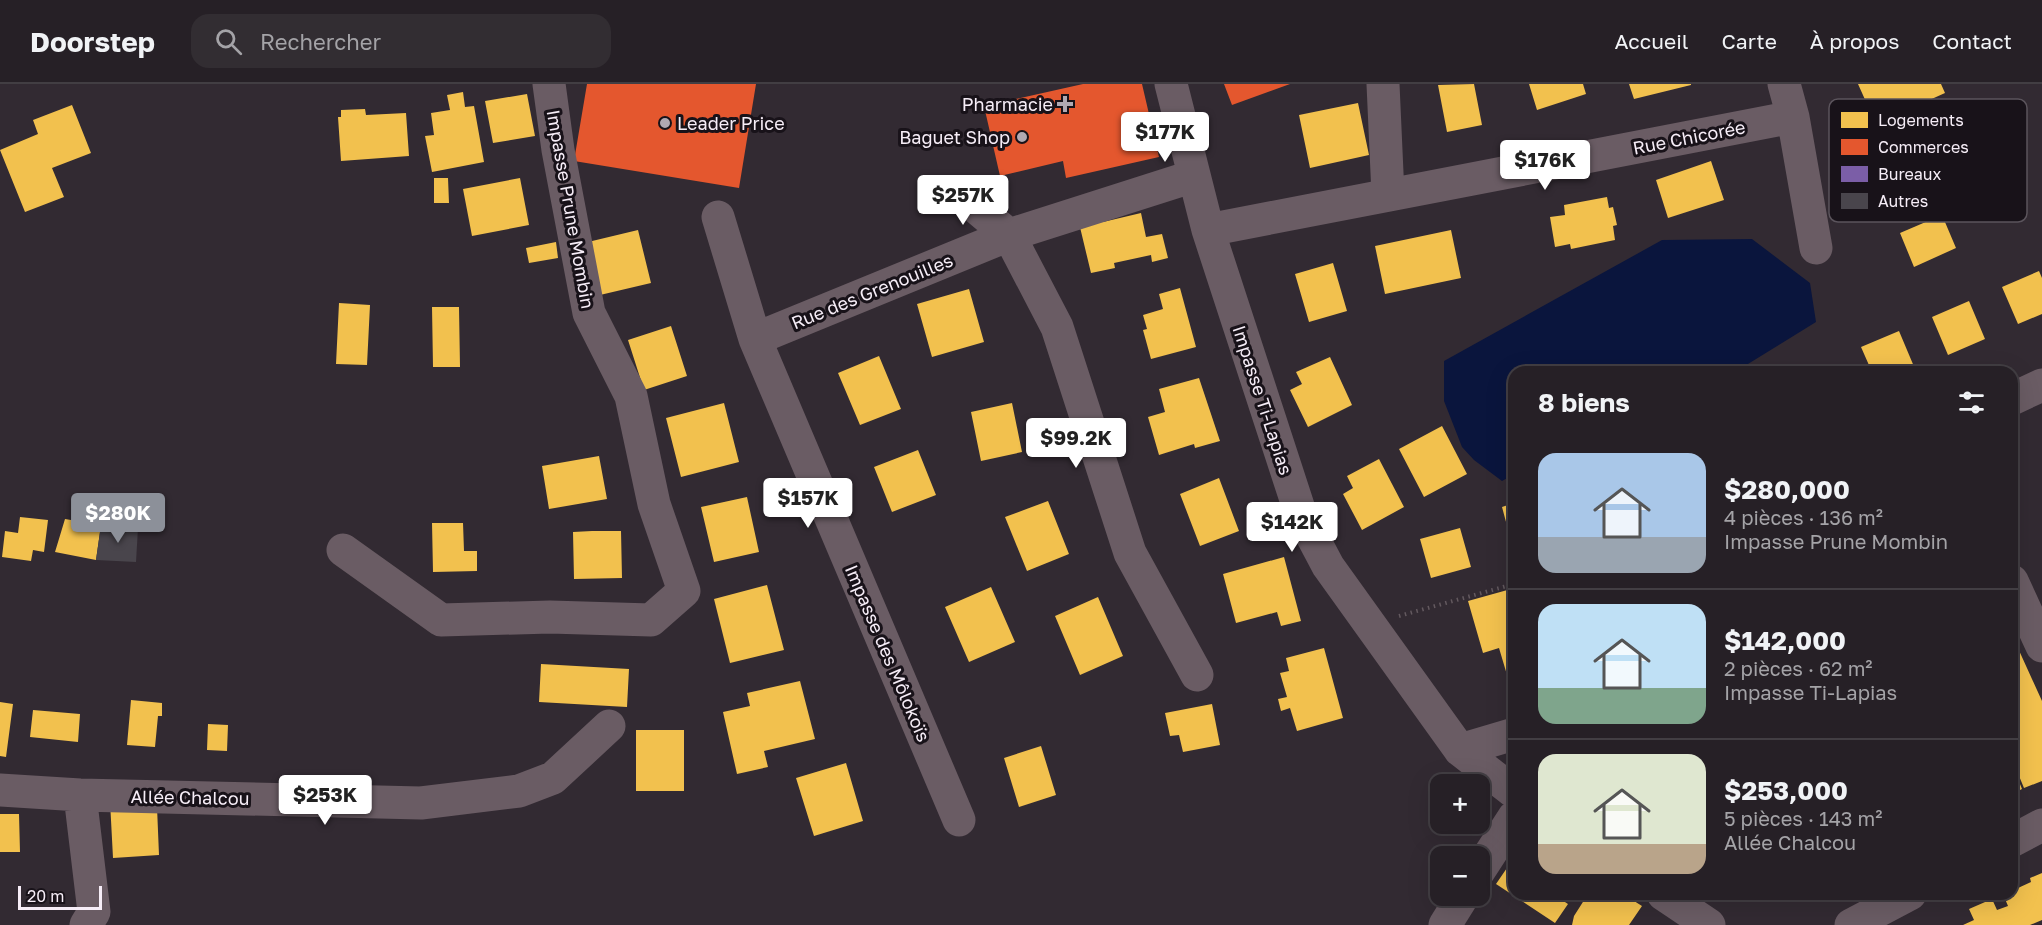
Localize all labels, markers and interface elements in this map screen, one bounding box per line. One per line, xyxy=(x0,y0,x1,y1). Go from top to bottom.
search box xyxy=(191,14,611,68)
text: Doorstep xyxy=(30,25,155,58)
icon: search xyxy=(212,25,245,58)
text: Rechercher xyxy=(260,28,381,55)
text: Accueil xyxy=(1615,28,1688,54)
text: Carte xyxy=(1721,28,1777,54)
text: À propos xyxy=(1810,28,1899,54)
text: Contact xyxy=(1932,28,2012,54)
place label: Pharmacie xyxy=(962,93,1053,115)
marker: Pharmacie xyxy=(1058,97,1072,111)
legend xyxy=(1829,99,2027,222)
street label: Impasse Prune Mombin xyxy=(543,108,599,310)
text: Logements xyxy=(1878,110,1964,130)
place label: Leader Price xyxy=(677,112,785,134)
pin: $177K xyxy=(1123,112,1207,163)
street label: Rue Chicorée xyxy=(1631,115,1747,159)
marker: Leader Price xyxy=(658,116,672,130)
text: $177K xyxy=(1135,119,1195,143)
place label: Baguet Shop xyxy=(899,126,1010,148)
marker: Baguet Shop xyxy=(1015,130,1029,144)
text: Commerces xyxy=(1878,137,1969,157)
pin: $176K xyxy=(1503,140,1587,191)
text: $176K xyxy=(1514,147,1576,171)
text: Bureaux xyxy=(1878,164,1941,184)
pin: $257K xyxy=(921,175,1005,226)
text: $257K xyxy=(931,182,995,206)
text: Autres xyxy=(1878,191,1928,211)
street label: Rue des Grenouilles xyxy=(788,249,956,333)
street label: Impasse Ti-Lapias xyxy=(1228,322,1298,478)
icon: filters xyxy=(1955,386,1988,419)
text: 8 biens xyxy=(1538,387,1630,418)
pin: $99.2K xyxy=(1027,418,1125,469)
text: $99.2K xyxy=(1040,425,1112,449)
text: $280,000 xyxy=(1724,474,1850,505)
icon: home xyxy=(1586,477,1658,549)
pin: $157K xyxy=(766,478,850,529)
text: $157K xyxy=(777,485,839,509)
pin: $280K xyxy=(76,493,160,544)
text: $280K xyxy=(85,500,151,524)
pin: $142K xyxy=(1250,502,1334,553)
text: 4 pièces · 136 m² xyxy=(1724,505,1883,529)
text: $142K xyxy=(1261,509,1323,533)
text: Impasse Prune Mombin xyxy=(1724,529,1948,553)
street label: Impasse des Môlokoïs xyxy=(841,561,935,745)
text: $142,000 xyxy=(1724,625,1846,656)
icon: home xyxy=(1586,628,1658,700)
text: 2 pièces · 62 m² xyxy=(1724,656,1873,680)
text: Impasse Ti-Lapias xyxy=(1724,680,1897,704)
map controls xyxy=(1430,774,1490,906)
button: + xyxy=(1430,774,1490,834)
pin: $253K xyxy=(283,775,367,826)
text: $253,000 xyxy=(1724,775,1848,806)
icon: home xyxy=(1586,778,1658,850)
text: $253K xyxy=(293,782,357,806)
street label: Allée Chalcou xyxy=(130,785,250,809)
text: 5 pièces · 143 m² xyxy=(1724,806,1882,830)
text: Allée Chalcou xyxy=(1724,830,1856,854)
button: − xyxy=(1430,846,1490,906)
scale bar xyxy=(18,883,102,910)
text: 20 m xyxy=(27,886,64,906)

